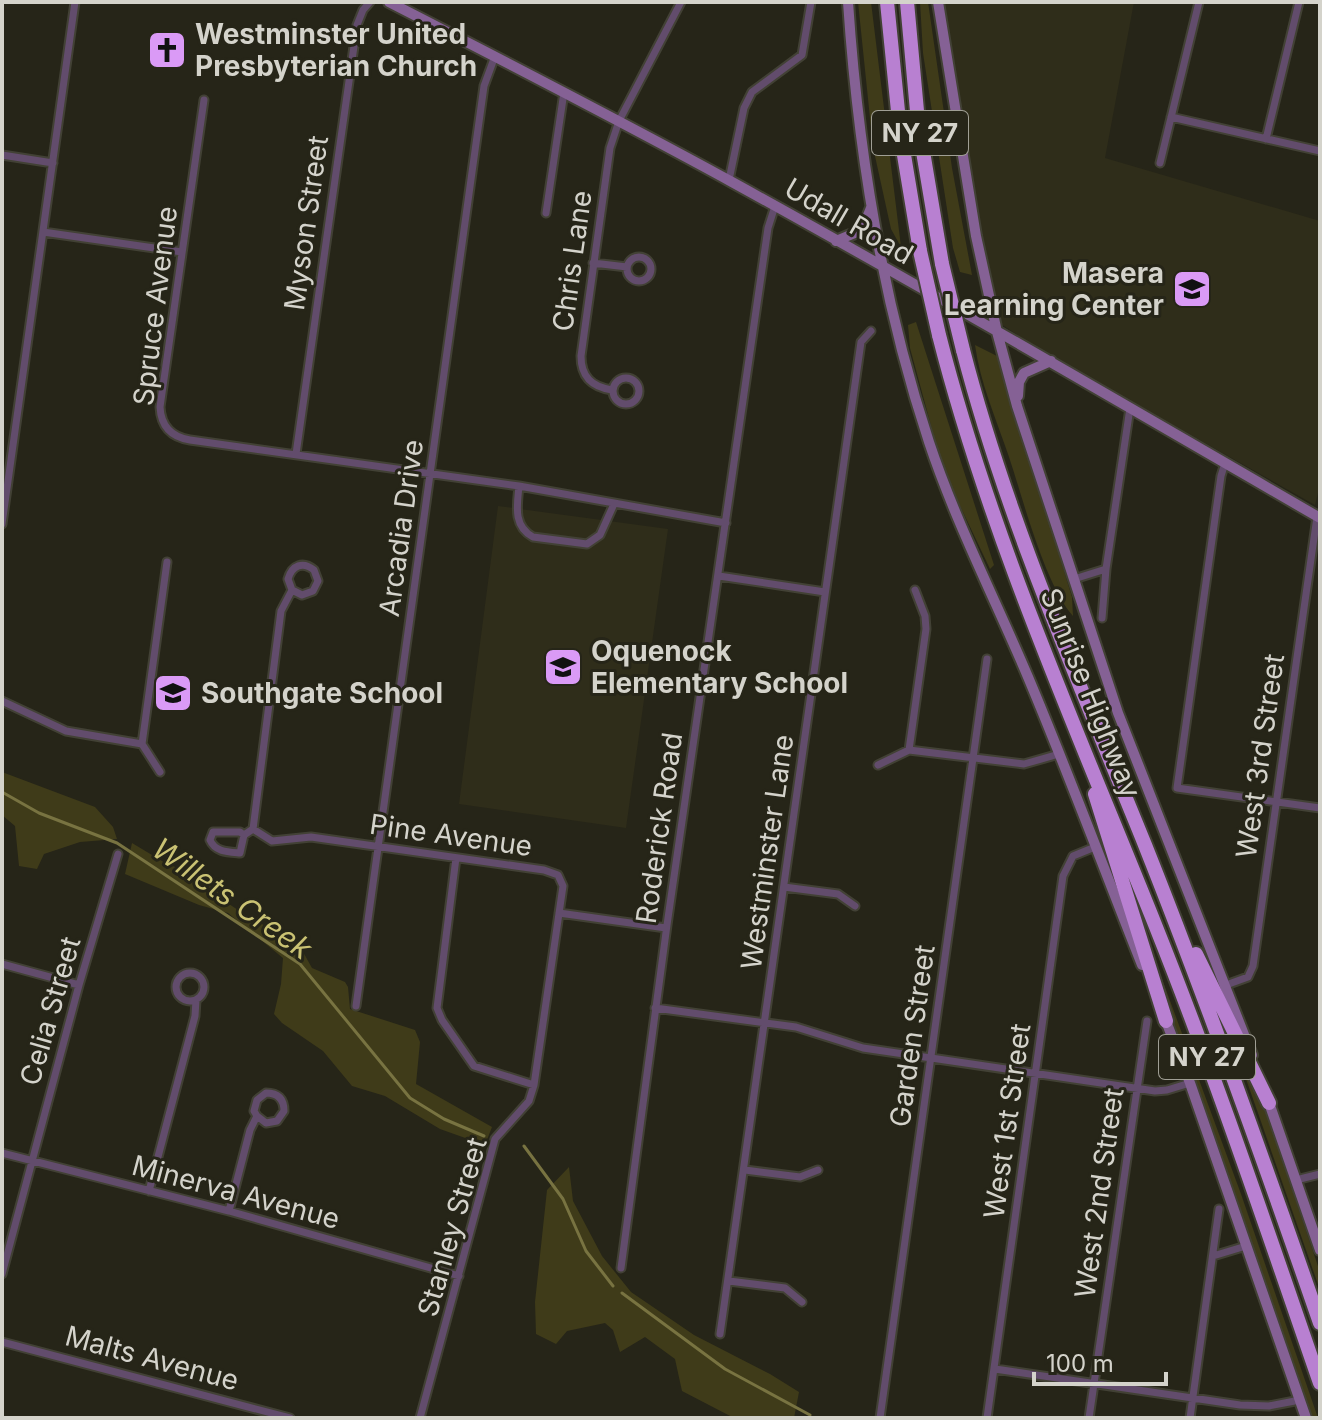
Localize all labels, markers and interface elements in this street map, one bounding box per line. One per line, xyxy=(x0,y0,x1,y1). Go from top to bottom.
place label: Westminster United Presbyterian Church xyxy=(195,17,477,83)
church icon: Westminster United Presbyterian Church xyxy=(146,29,188,71)
road number: NY 27 xyxy=(872,111,968,155)
street label: Myson Street xyxy=(277,133,335,313)
street label: Udall Road xyxy=(779,171,919,271)
street label: Chris Lane xyxy=(545,188,599,334)
street label: Spruce Avenue xyxy=(126,204,184,408)
place label: Masera Learning Center xyxy=(944,256,1164,322)
school or university icon: Masera Learning Center xyxy=(1171,268,1213,310)
street label: Arcadia Drive xyxy=(372,437,430,619)
street label: Sunrise Highway xyxy=(1033,583,1149,803)
place label: Oquenock Elementary School xyxy=(591,634,848,700)
school or university icon: Oquenock Elementary School xyxy=(542,646,584,688)
street label: West 3rd Street xyxy=(1229,652,1291,860)
school or university icon: Southgate School xyxy=(152,672,194,714)
place label: Southgate School xyxy=(201,676,443,710)
street label: Roderick Road xyxy=(629,730,689,926)
street label: Westminster Lane xyxy=(734,732,800,972)
street label: Pine Avenue xyxy=(368,807,534,863)
water label: Willets Creek xyxy=(146,830,320,967)
street label: Celia Street xyxy=(13,933,87,1089)
street label: Garden Street xyxy=(882,943,942,1129)
street label: West 1st Street xyxy=(976,1021,1038,1221)
road number: NY 27 xyxy=(1159,1035,1255,1079)
street label: West 2nd Street xyxy=(1067,1086,1131,1300)
street label: Stanley Street xyxy=(410,1134,494,1320)
street label: Minerva Avenue xyxy=(128,1148,344,1236)
street label: Malts Avenue xyxy=(62,1319,242,1397)
scale bar xyxy=(1034,1336,1166,1386)
text: 100 m xyxy=(1046,1349,1114,1378)

